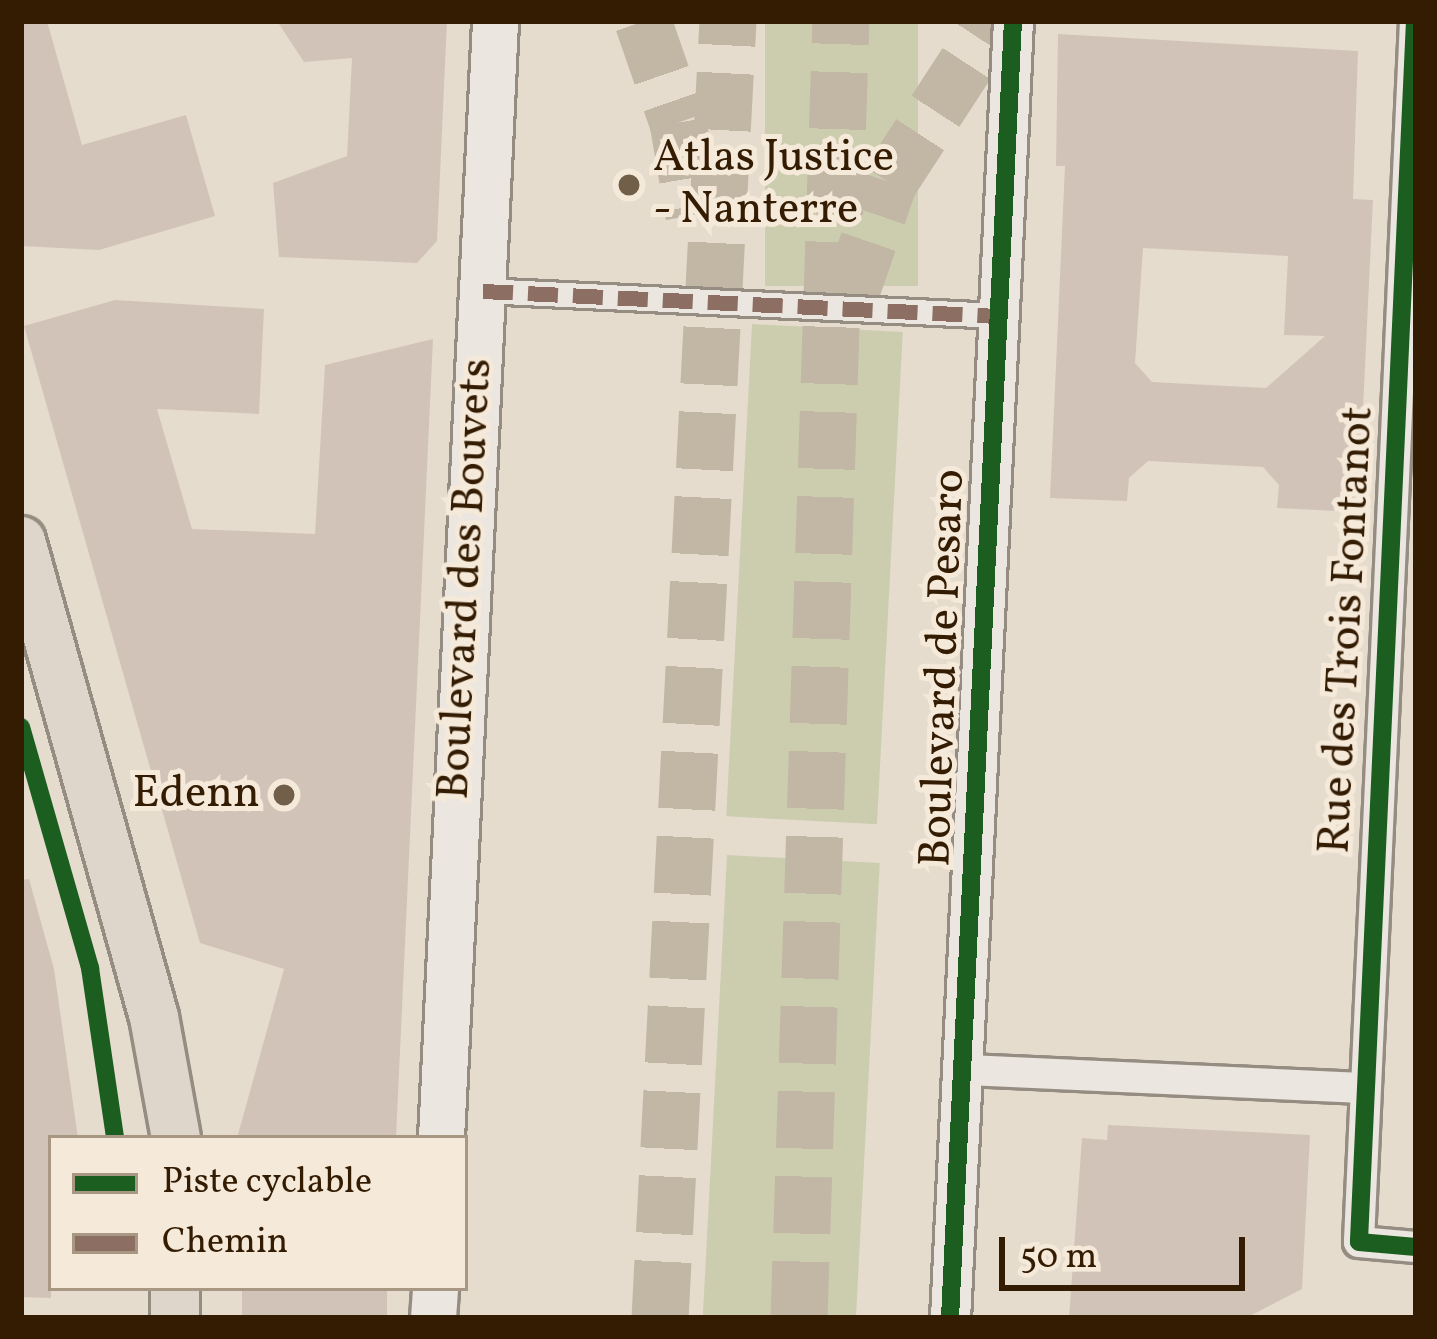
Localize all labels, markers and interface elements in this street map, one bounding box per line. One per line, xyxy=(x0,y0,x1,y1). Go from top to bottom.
place label: Atlas Justice - Nanterre xyxy=(653,132,894,238)
marker: Atlas Justice - Nanterre xyxy=(616,172,642,198)
street label: Boulevard des Bouvets xyxy=(428,357,506,801)
street label: Rue des Trois Fontanot xyxy=(1309,404,1387,856)
street label: Boulevard de Pesaro xyxy=(910,468,978,868)
place label: Edenn xyxy=(133,768,260,822)
marker: Edenn xyxy=(271,782,297,808)
legend xyxy=(48,1135,468,1291)
text: Piste cyclable xyxy=(162,1158,372,1208)
scale bar xyxy=(1005,1213,1251,1287)
text: Chemin xyxy=(162,1218,288,1268)
text: 50 m xyxy=(1020,1233,1097,1283)

